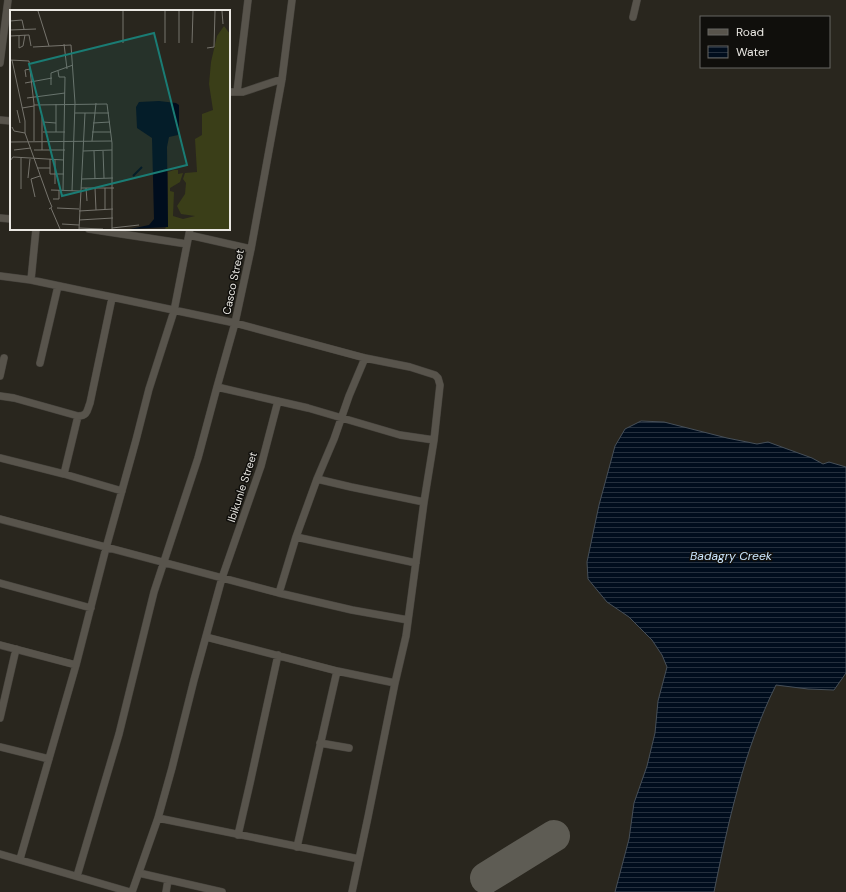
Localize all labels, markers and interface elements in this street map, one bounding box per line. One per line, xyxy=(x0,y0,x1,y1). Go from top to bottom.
inset map xyxy=(10,10,230,230)
legend xyxy=(700,16,830,68)
text: Road xyxy=(736,24,764,40)
text: Water xyxy=(736,44,770,60)
street label: Casco Street xyxy=(219,248,247,316)
street label: Ibikunle Street xyxy=(224,450,260,524)
water label: Badagry Creek xyxy=(690,548,773,564)

